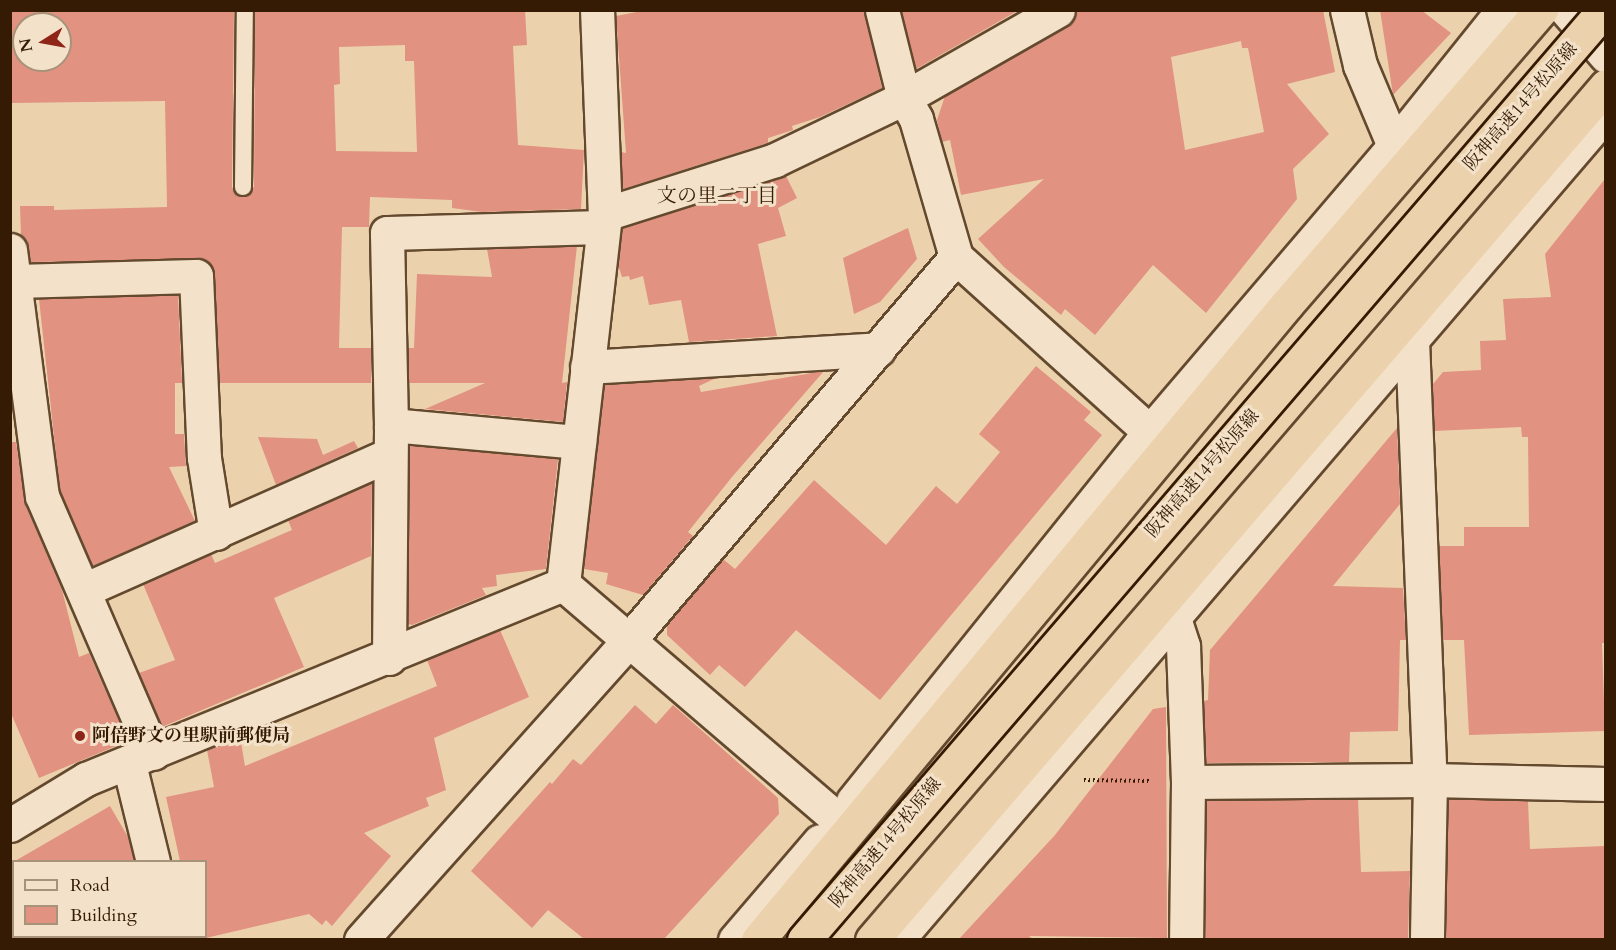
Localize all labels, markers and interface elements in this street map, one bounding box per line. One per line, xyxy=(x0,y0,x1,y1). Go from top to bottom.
north arrow xyxy=(12,12,72,72)
text: N xyxy=(14,36,38,54)
street label: 阪神高速14号松原線 xyxy=(1460,39,1582,175)
district label: 文の里二丁目 xyxy=(657,183,777,207)
street label: 阪神高速14号松原線 xyxy=(1142,406,1264,542)
place label: 阿倍野文の里駅前郵便局 xyxy=(92,725,290,747)
marker: 阿倍野文の里駅前郵便局 xyxy=(73,729,87,743)
street label: 阪神高速14号松原線 xyxy=(826,774,946,912)
legend xyxy=(12,860,207,938)
text: Road xyxy=(70,873,110,898)
text: Building xyxy=(70,903,137,928)

